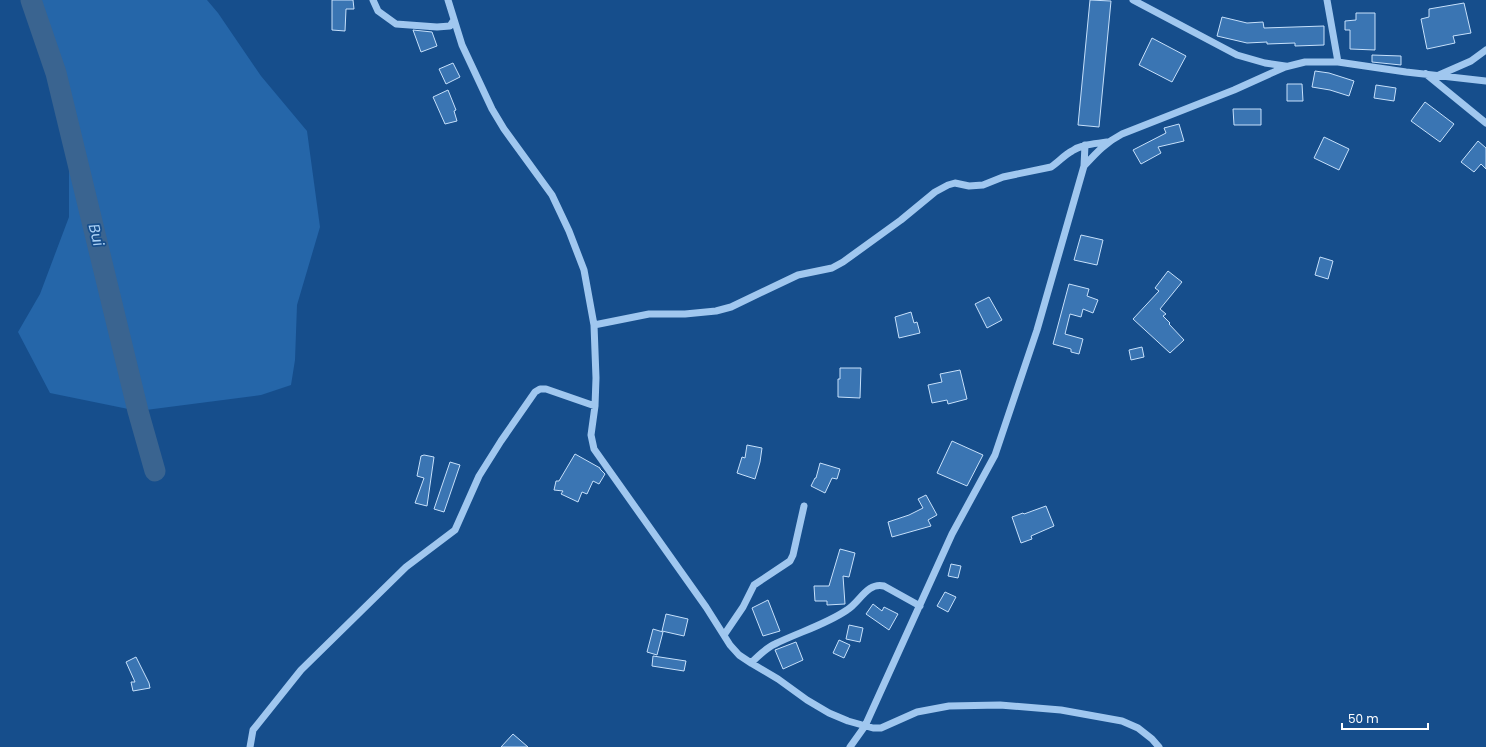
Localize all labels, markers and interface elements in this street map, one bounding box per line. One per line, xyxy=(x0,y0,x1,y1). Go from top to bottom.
water label: Bui xyxy=(84,221,109,249)
scale bar xyxy=(1342,705,1428,731)
text: 50 m xyxy=(1348,710,1379,727)

